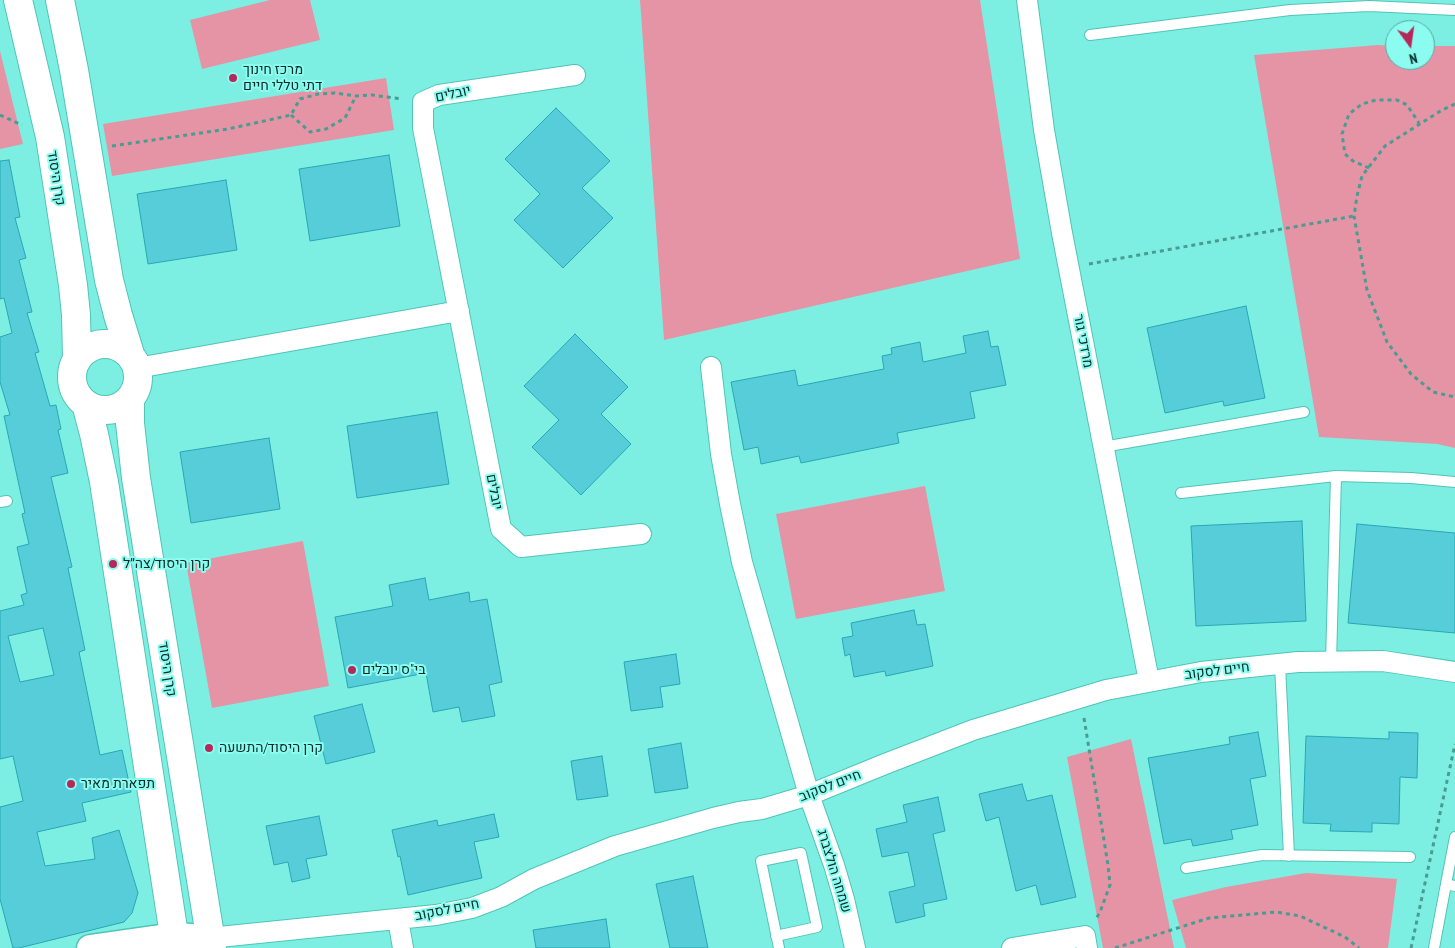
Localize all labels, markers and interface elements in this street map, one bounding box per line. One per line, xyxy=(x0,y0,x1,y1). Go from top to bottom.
north arrow xyxy=(1385,20,1435,70)
text: N xyxy=(1408,49,1419,68)
place label: מרכז חינוך דתי טללי חיים xyxy=(243,62,322,94)
marker: מרכז חינוך דתי טללי חיים xyxy=(227,72,239,84)
street label: יובלים xyxy=(434,82,472,106)
street label: קרן היסוד xyxy=(43,149,69,207)
street label: מרדכי גור xyxy=(1070,313,1096,369)
street label: יובלים xyxy=(482,473,506,511)
place label: קרן היסוד/צה״ל xyxy=(123,556,210,572)
marker: קרן היסוד/צה״ל xyxy=(107,558,119,570)
street label: קרן היסוד xyxy=(154,640,180,698)
street label: חיים לסקוב xyxy=(1184,659,1250,683)
place label: בי"ס יובלים xyxy=(362,662,426,678)
marker: בי"ס יובלים xyxy=(346,664,358,676)
place label: קרן היסוד/התשעה xyxy=(219,740,323,756)
marker: קרן היסוד/התשעה xyxy=(203,742,215,754)
street label: חיים לסקוב xyxy=(797,766,863,806)
place label: תפארת מאיר xyxy=(81,776,155,792)
marker: תפארת מאיר xyxy=(65,778,77,790)
street label: שמחה הולצברג xyxy=(813,827,855,915)
street label: חיים לסקוב xyxy=(413,896,481,924)

